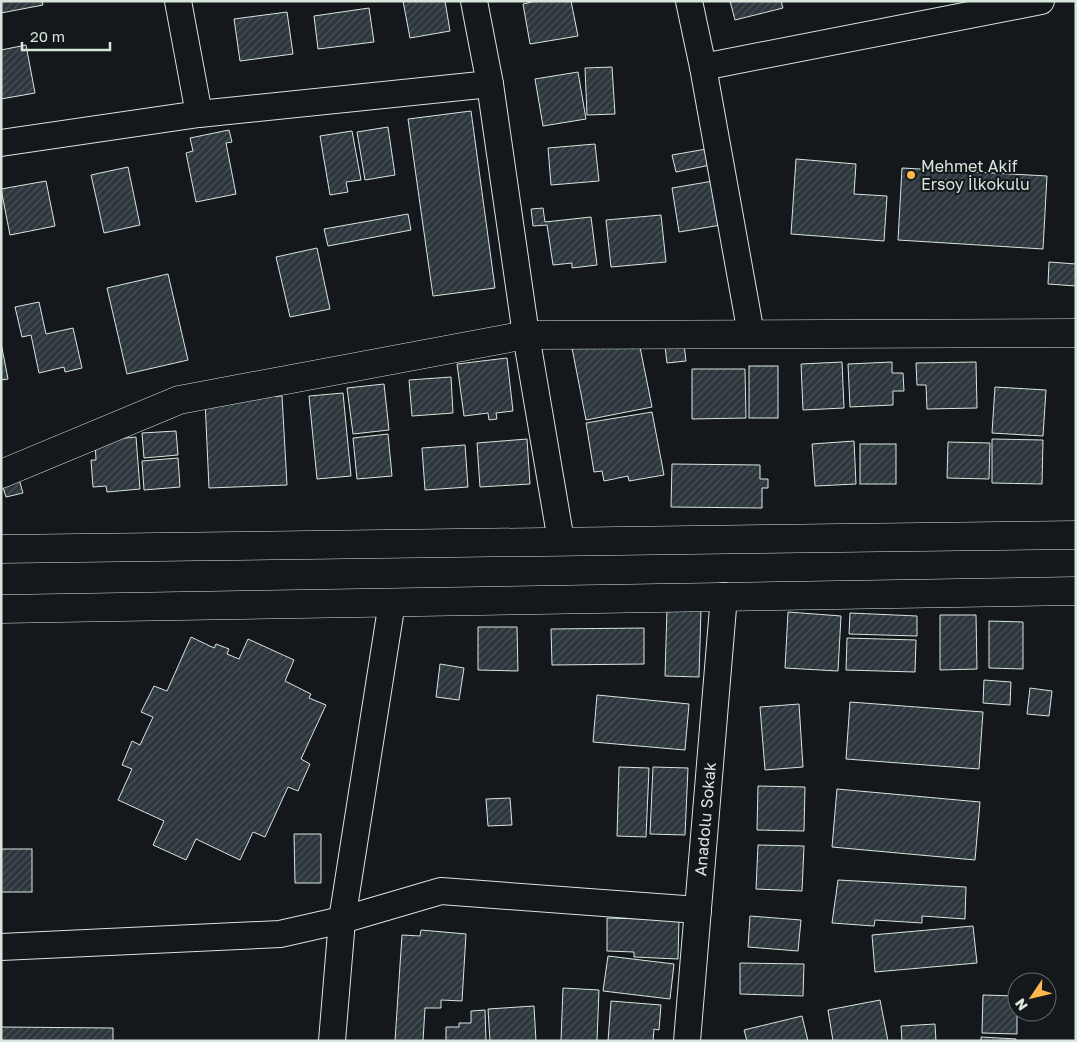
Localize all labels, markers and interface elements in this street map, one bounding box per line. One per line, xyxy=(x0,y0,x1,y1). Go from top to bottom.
scale bar xyxy=(22,20,110,52)
text: 20 m xyxy=(30,27,65,45)
place label: Mehmet Akif Ersoy İlkokulu xyxy=(921,156,1030,194)
marker: Mehmet Akif Ersoy İlkokulu xyxy=(905,169,917,181)
street label: Anadolu Sokak xyxy=(690,761,720,877)
north arrow xyxy=(1007,972,1057,1022)
text: N xyxy=(1011,996,1031,1014)

